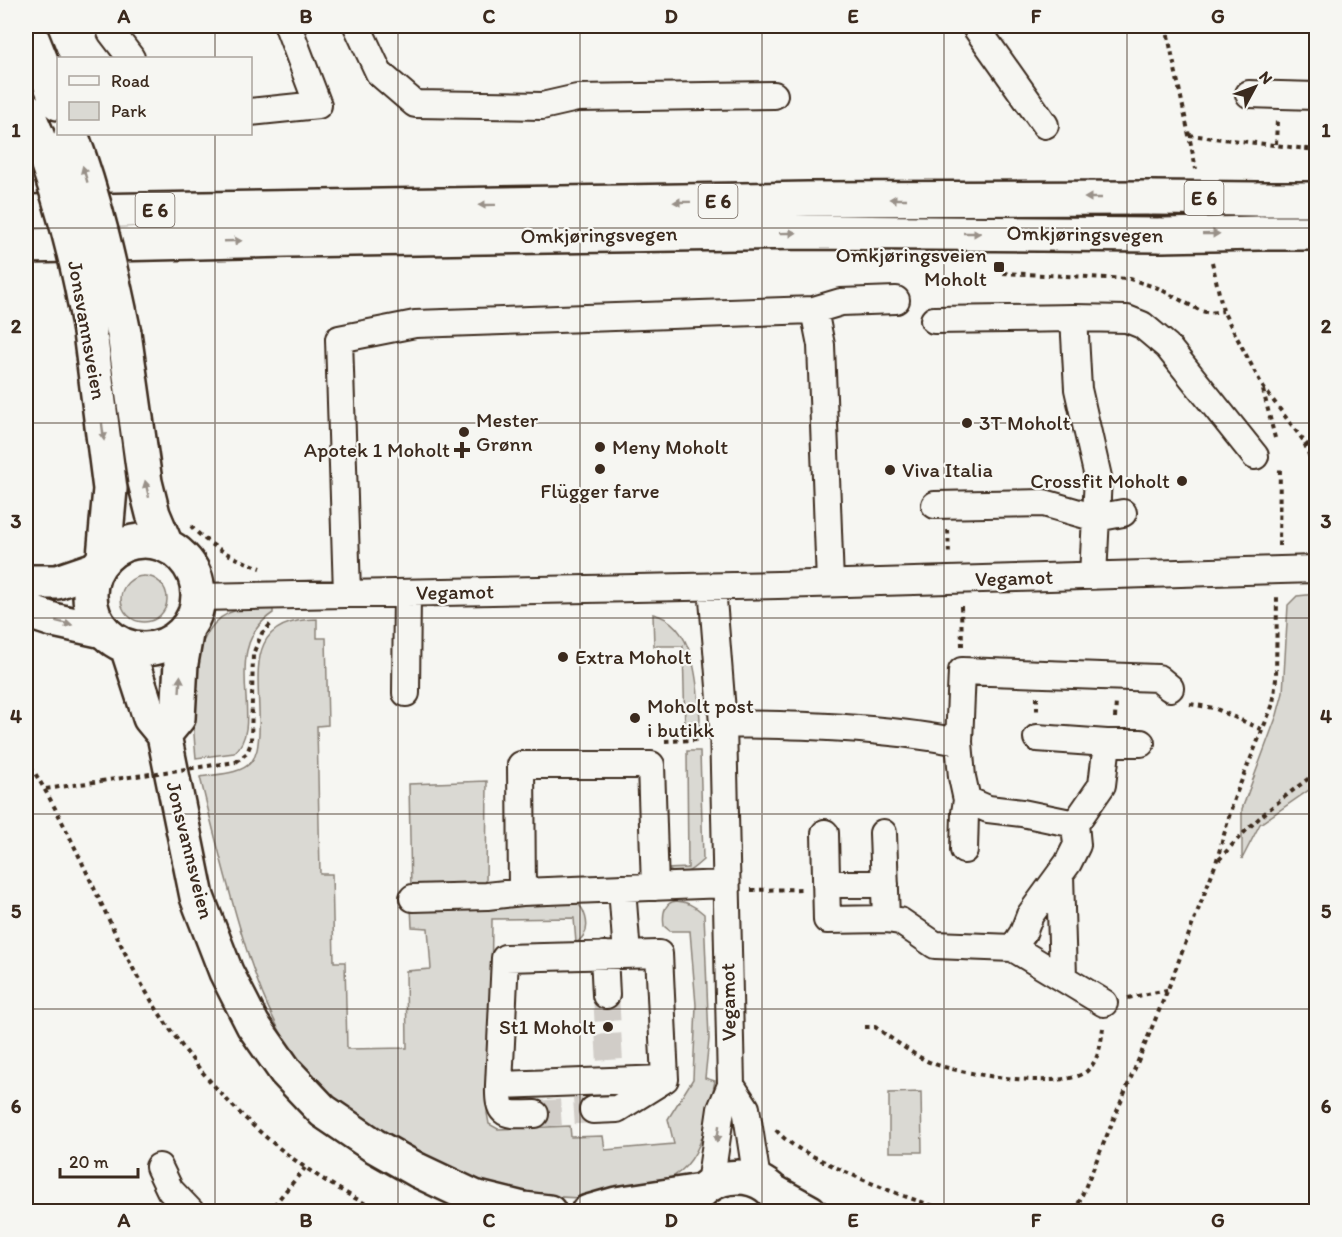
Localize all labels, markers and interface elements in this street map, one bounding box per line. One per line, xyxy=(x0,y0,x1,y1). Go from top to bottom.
text: A xyxy=(117,4,131,28)
text: B xyxy=(300,4,313,28)
text: C xyxy=(483,4,496,28)
text: D xyxy=(664,4,678,28)
text: E xyxy=(847,4,859,28)
text: F xyxy=(1031,4,1042,28)
text: G xyxy=(1211,4,1225,28)
legend xyxy=(57,57,252,135)
north arrow xyxy=(1225,57,1285,117)
text: N xyxy=(1255,67,1277,88)
text: Road xyxy=(111,70,150,92)
text: Park xyxy=(111,100,146,122)
text: 1 xyxy=(11,118,21,142)
text: 1 xyxy=(1321,118,1331,142)
one-way arrow xyxy=(80,165,89,183)
road number: E 6 xyxy=(1184,181,1224,215)
road number: E 6 xyxy=(698,184,738,218)
road number: E 6 xyxy=(136,193,174,227)
one-way arrow xyxy=(1084,193,1103,203)
one-way arrow xyxy=(889,194,908,204)
one-way arrow xyxy=(673,197,692,206)
one-way arrow xyxy=(478,200,497,210)
street label: Omkjøringsvegen xyxy=(1006,220,1164,247)
street label: Omkjøringsvegen xyxy=(520,221,678,248)
one-way arrow xyxy=(778,228,797,237)
one-way arrow xyxy=(963,228,982,238)
one-way arrow xyxy=(1201,229,1220,239)
one-way arrow xyxy=(224,237,243,246)
place label: Omkjøringsveien Moholt xyxy=(835,242,987,291)
street label: Jonsvannsveien xyxy=(63,258,112,401)
marker: Omkjøringsveien Moholt xyxy=(992,260,1006,274)
text: 2 xyxy=(11,314,22,338)
text: 2 xyxy=(1321,314,1332,338)
place label: Mester Grønn xyxy=(476,407,539,456)
place label: 3T Moholt xyxy=(979,410,1071,435)
marker: 3T Moholt xyxy=(960,416,974,430)
one-way arrow xyxy=(98,422,108,441)
marker: Mester Grønn xyxy=(457,425,471,439)
place label: Meny Moholt xyxy=(612,434,728,459)
place label: Apotek 1 Moholt xyxy=(304,437,450,462)
marker: Meny Moholt xyxy=(593,440,607,454)
marker: Apotek 1 Moholt xyxy=(455,443,469,457)
place label: Viva Italia xyxy=(902,457,993,482)
marker: Flügger farve xyxy=(593,462,607,476)
marker: Viva Italia xyxy=(883,463,897,477)
place label: Crossfit Moholt xyxy=(1030,468,1170,493)
marker: Crossfit Moholt xyxy=(1175,474,1189,488)
place label: Flügger farve xyxy=(540,478,660,503)
one-way arrow xyxy=(142,480,152,499)
text: 3 xyxy=(11,509,22,533)
text: 3 xyxy=(1321,509,1332,533)
street label: Vegamot xyxy=(975,564,1054,591)
street label: Vegamot xyxy=(416,578,494,605)
one-way arrow xyxy=(54,618,73,628)
place label: Extra Moholt xyxy=(575,644,692,669)
marker: Extra Moholt xyxy=(556,650,570,664)
one-way arrow xyxy=(175,674,185,693)
place label: Moholt post i butikk xyxy=(647,693,754,742)
text: 4 xyxy=(10,704,22,728)
text: 4 xyxy=(1320,704,1332,728)
marker: Moholt post i butikk xyxy=(628,711,642,725)
street label: Jonsvannsveien xyxy=(161,779,220,921)
text: 5 xyxy=(11,899,22,923)
text: 5 xyxy=(1321,899,1332,923)
street label: Vegamot xyxy=(714,963,741,1041)
place label: St1 Moholt xyxy=(499,1014,596,1039)
marker: St1 Moholt xyxy=(601,1020,615,1034)
text: 6 xyxy=(11,1094,22,1118)
text: 6 xyxy=(1321,1094,1332,1118)
one-way arrow xyxy=(713,1124,722,1143)
scale bar xyxy=(60,1141,138,1179)
text: 20 m xyxy=(69,1151,109,1173)
text: A xyxy=(117,1208,131,1232)
text: B xyxy=(300,1208,313,1232)
text: C xyxy=(483,1208,496,1232)
text: D xyxy=(664,1208,678,1232)
text: E xyxy=(847,1208,859,1232)
text: F xyxy=(1031,1208,1042,1232)
text: G xyxy=(1211,1208,1225,1232)

